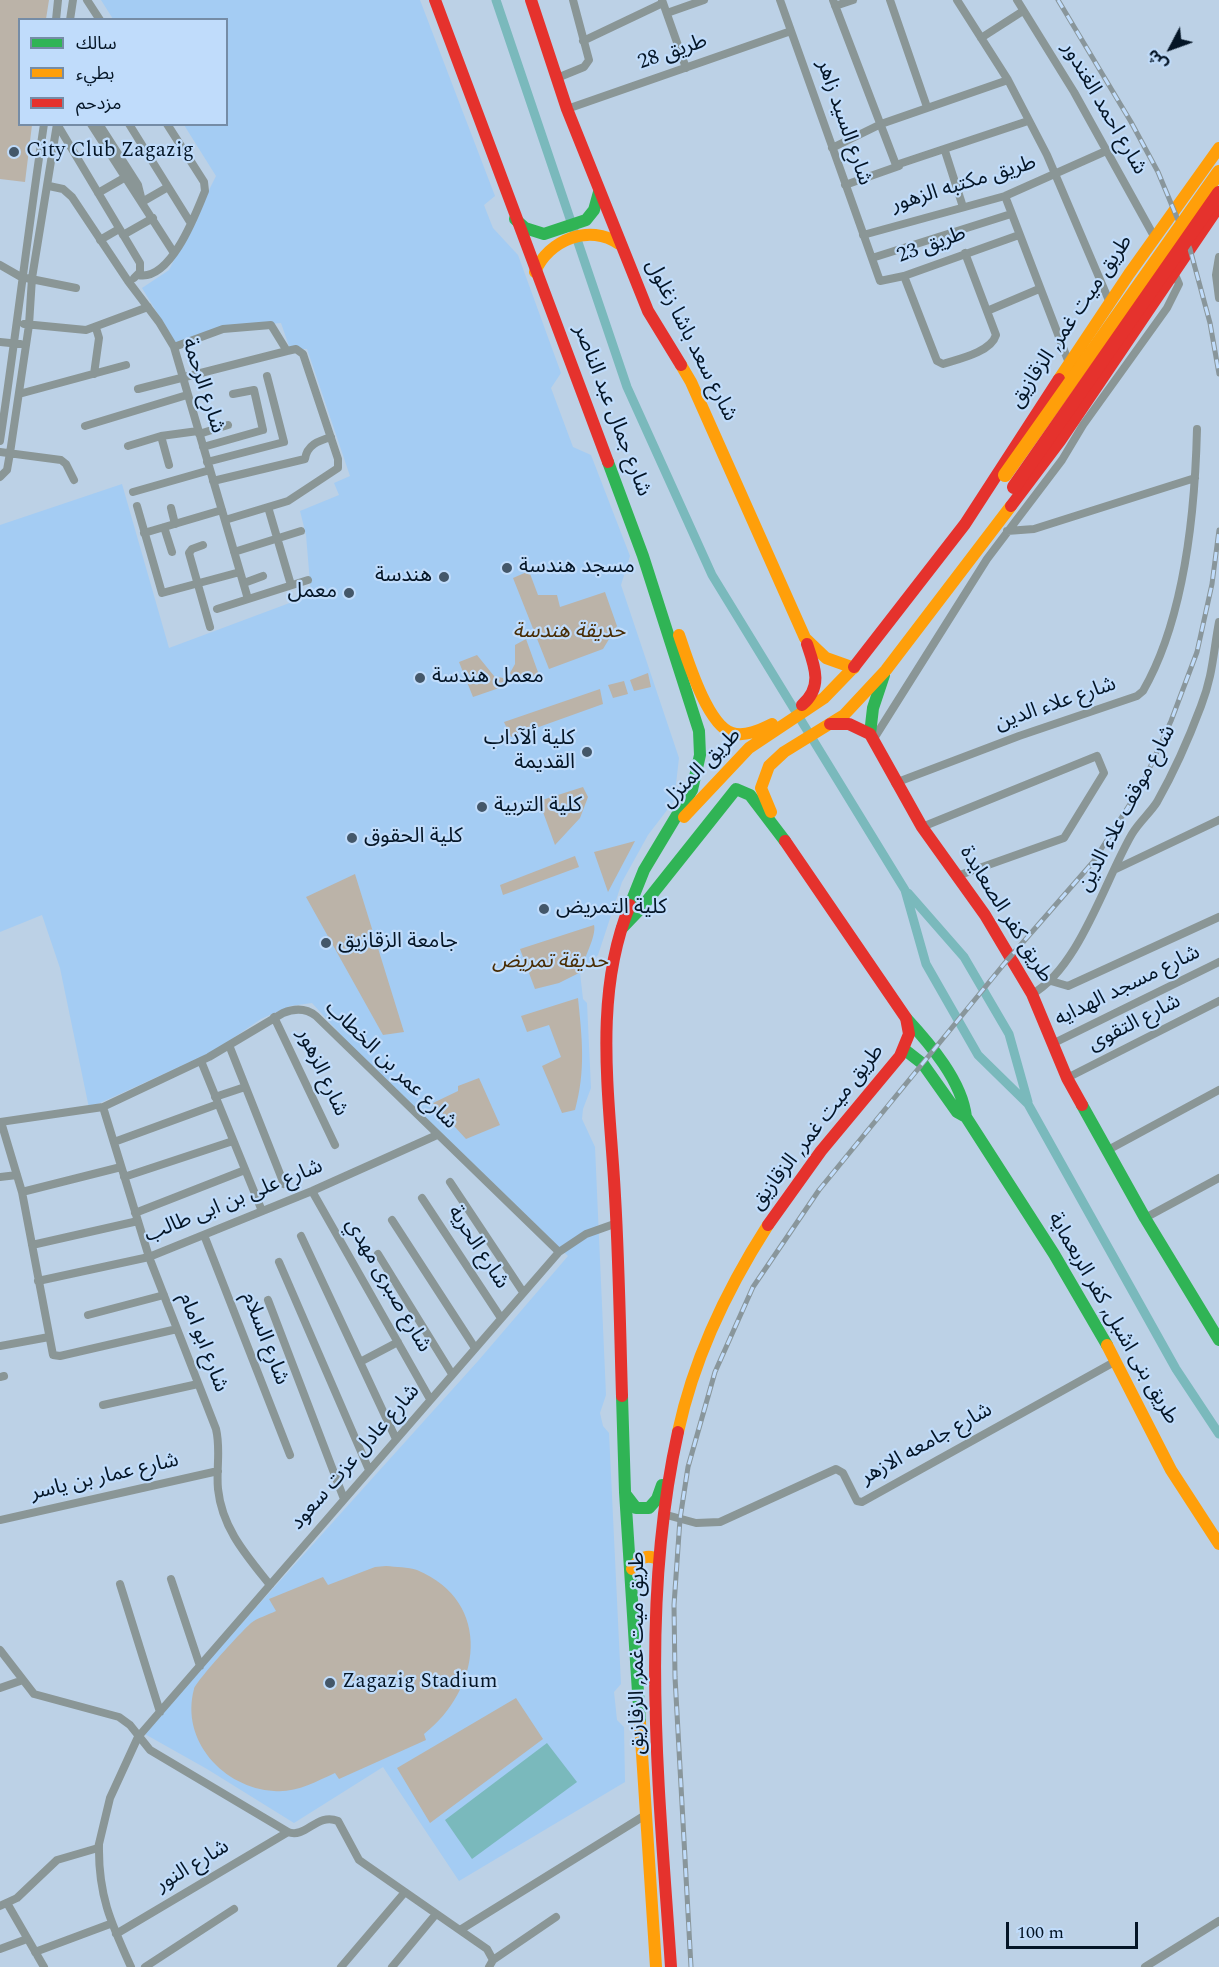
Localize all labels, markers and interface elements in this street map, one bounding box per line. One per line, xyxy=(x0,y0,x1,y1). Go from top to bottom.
legend xyxy=(18,18,228,126)
north arrow xyxy=(1141,18,1201,78)
street label: طريق 28 xyxy=(635,29,711,77)
text: سالك xyxy=(76,30,117,57)
street label: شارع احمد الغندور xyxy=(1055,38,1151,180)
text: ش xyxy=(1141,44,1174,76)
street label: شارع السيد زاهر xyxy=(810,57,876,189)
text: بطيء xyxy=(76,60,114,87)
text: مزدحم xyxy=(76,90,121,117)
place label: City Club Zagazig xyxy=(26,139,194,165)
marker: City Club Zagazig xyxy=(7,145,21,159)
street label: طريق مكتبه الزهور xyxy=(889,151,1039,219)
street label: طريق 23 xyxy=(894,222,970,270)
street label: طريق ميت غمر, الزقازيق xyxy=(1005,231,1139,413)
street label: شارع سعد باشا زغلول xyxy=(638,256,742,426)
street label: شارع جمال عبد الناصر xyxy=(567,322,655,500)
street label: شارع الرحمة xyxy=(175,335,229,437)
place label: مسجد هندسة xyxy=(519,555,635,581)
marker: مسجد هندسة xyxy=(500,561,514,575)
place label: هندسة xyxy=(375,564,432,590)
marker: هندسة xyxy=(437,570,451,584)
place label: معمل xyxy=(288,580,337,606)
marker: معمل xyxy=(342,586,356,600)
park label: حديقة هندسة xyxy=(513,620,625,646)
place label: معمل هندسة xyxy=(432,665,544,691)
marker: معمل هندسة xyxy=(413,671,427,685)
street label: شارع علاء الدين xyxy=(992,673,1120,737)
street label: شارع موقف علاء الدين xyxy=(1073,721,1183,897)
street label: طريق المنزل xyxy=(657,724,747,814)
place label: كلية ألآداب القديمة xyxy=(484,727,575,777)
marker: كلية ألآداب القديمة xyxy=(580,745,594,759)
place label: كلية التربية xyxy=(494,794,582,820)
marker: كلية التربية xyxy=(475,800,489,814)
place label: كلية الحقوق xyxy=(364,825,463,851)
marker: كلية الحقوق xyxy=(345,831,359,845)
street label: طريق كفر الصعايدة xyxy=(953,842,1057,988)
place label: كلية التمريض xyxy=(556,896,667,922)
marker: كلية التمريض xyxy=(537,902,551,916)
place label: جامعة الزقازيق xyxy=(338,930,458,956)
marker: جامعة الزقازيق xyxy=(319,936,333,950)
street label: شارع مسجد الهدايه xyxy=(1051,941,1205,1033)
park label: حديقة تمريض xyxy=(492,950,608,976)
street label: شارع التقوى xyxy=(1084,990,1186,1058)
street label: شارع عمر بن الخطاب xyxy=(319,996,461,1136)
street label: شارع الزهور xyxy=(290,1025,352,1121)
street label: طريق ميت غمر, الزقازيق xyxy=(746,1040,890,1216)
street label: شارع على بن ابى طالب xyxy=(141,1155,327,1249)
street label: شارع الحرية xyxy=(441,1202,513,1294)
street label: طريق بنى اشبل, كفر الربعماية xyxy=(1041,1209,1183,1429)
street label: شارع صبرى مهدي xyxy=(338,1214,436,1358)
street label: شارع السلام xyxy=(235,1289,293,1389)
street label: شارع ابو امام xyxy=(172,1290,232,1396)
street label: شارع عادل عزت سعود xyxy=(286,1380,426,1536)
street label: شارع جامعه الازهر xyxy=(857,1398,997,1492)
street label: شارع عمار بن ياسر xyxy=(28,1449,182,1507)
street label: طريق ميت غمر, الزقازيق xyxy=(626,1552,652,1754)
place label: Zagazig Stadium xyxy=(342,1670,498,1696)
marker: Zagazig Stadium xyxy=(323,1676,337,1690)
street label: شارع النور xyxy=(152,1835,234,1899)
scale bar xyxy=(1009,1910,1141,1948)
text: 100 m xyxy=(1017,1919,1064,1946)

